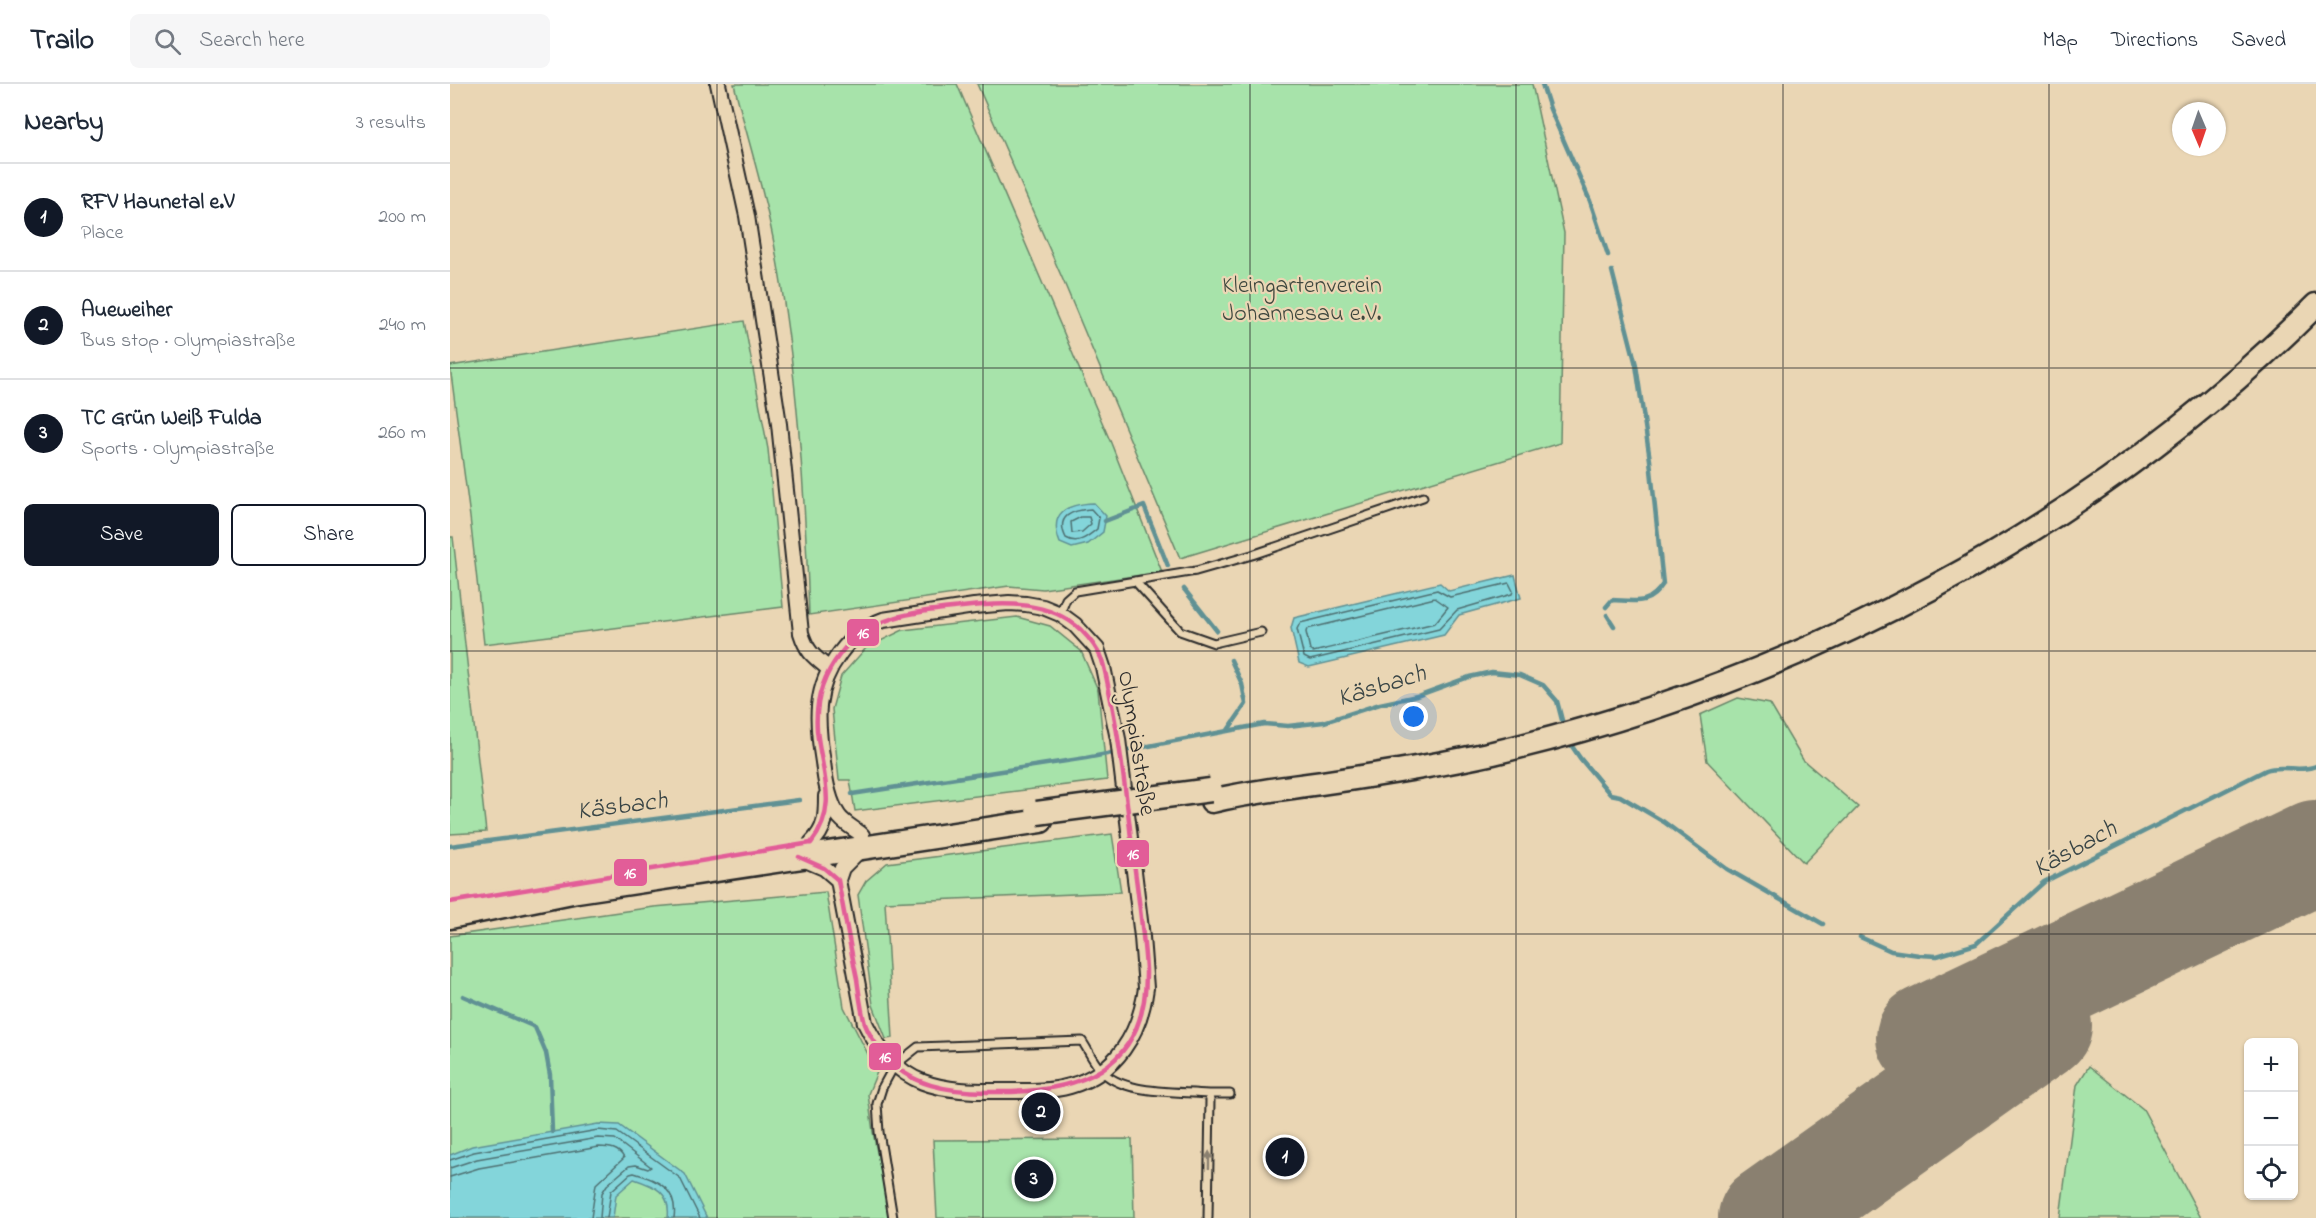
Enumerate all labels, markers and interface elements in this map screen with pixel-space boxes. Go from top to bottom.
search box [130,14,550,68]
text: Trailo [30,21,94,62]
icon: search [151,25,184,58]
text: Search here [199,25,305,57]
text: Map [2042,26,2078,56]
text: Directions [2111,26,2198,56]
text: Saved [2231,26,2286,56]
north arrow [2172,102,2226,156]
text: Nearby [24,104,103,142]
text: 3 results [356,109,426,138]
text: RFV Haunetal e.V [81,187,234,219]
text: 1 [40,203,47,232]
text: 200 m [378,203,426,232]
text: Place [81,219,123,248]
park label: Kleingartenverein Johannesau e.V. [1222,269,1382,332]
text: Aueweiher [81,295,172,327]
text: 2 [39,311,48,340]
text: 240 m [379,311,426,340]
text: Bus stop · Olympiastraße [81,327,295,356]
text: TC Grün Weiß Fulda [81,403,262,435]
text: 3 [39,419,48,448]
text: 260 m [378,419,426,448]
text: Sports · Olympiastraße [81,435,274,464]
button: Save [24,504,219,566]
button: Share [231,504,426,566]
line badge: 16 [846,618,880,647]
text: 16 [857,622,870,646]
water label: Käsbach [1333,655,1431,718]
street label: Olympiastraße [1106,669,1164,819]
your location [1399,702,1428,731]
water label: Käsbach [575,783,670,831]
water label: Käsbach [2027,811,2125,888]
line badge: 16 [1116,839,1150,868]
text: 16 [1127,843,1140,867]
line badge: 16 [613,858,648,887]
text: 16 [624,862,637,886]
map controls [2244,1038,2298,1200]
button: + [2244,1038,2298,1092]
line badge: 16 [868,1042,902,1071]
text: 16 [879,1046,892,1070]
pin: 2 [1022,1090,1060,1134]
button: − [2244,1092,2298,1146]
pin: 1 [1266,1134,1304,1180]
button: locate [2244,1146,2298,1200]
one-way arrow [1204,1150,1214,1169]
pin: 3 [1014,1156,1054,1202]

